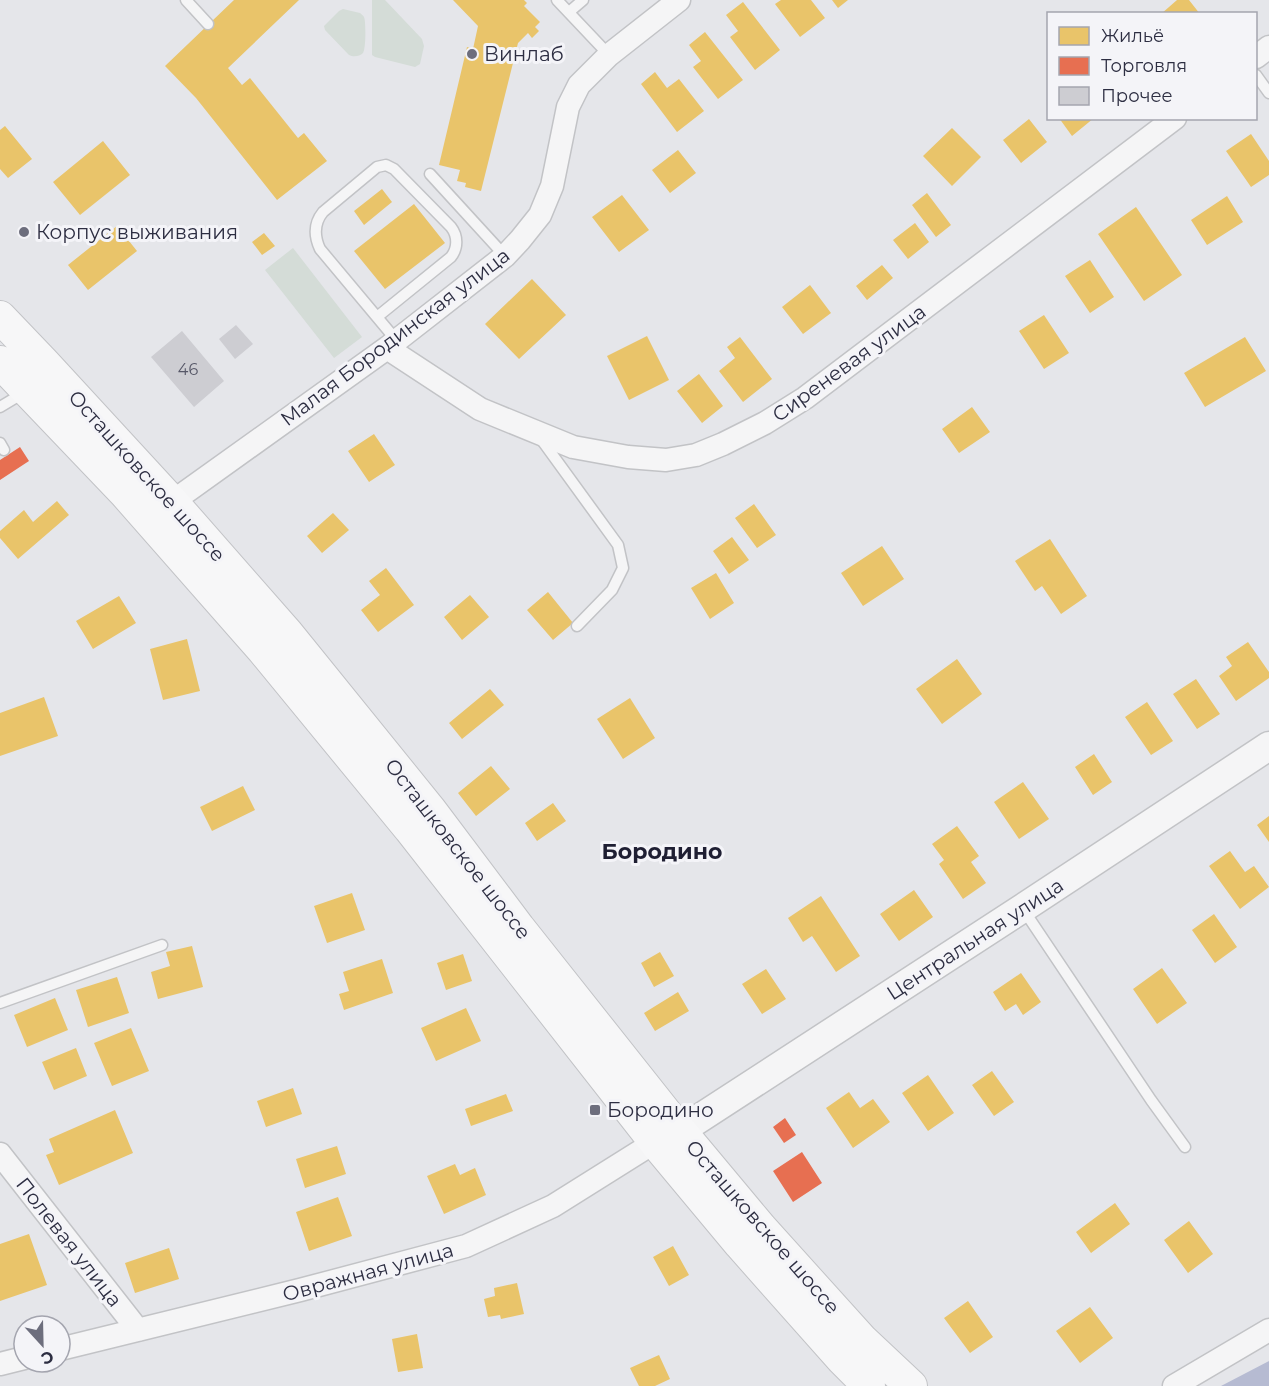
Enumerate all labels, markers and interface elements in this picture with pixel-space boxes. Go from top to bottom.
legend [1047,12,1257,120]
text: Жильё [1101,25,1164,47]
place label: Винлаб [484,42,564,66]
marker: Винлаб [465,47,479,61]
text: Торговля [1101,55,1187,77]
text: Прочее [1101,85,1173,107]
place label: Корпус выживания [36,220,238,244]
marker: Корпус выживания [17,225,31,239]
street label: Малая Бородинская улица [276,243,514,431]
street label: Сиреневая улица [768,299,930,427]
house number: 46 [178,360,198,379]
street label: Осташковское шоссе [64,385,230,567]
street label: Осташковское шоссе [380,754,536,944]
district label: Бородино [602,838,722,865]
street label: Центральная улица [882,873,1068,1005]
place label: Бородино [607,1098,714,1122]
marker: Бородино [588,1103,602,1117]
street label: Осташковское шоссе [681,1135,845,1319]
street label: Полевая улица [11,1172,127,1312]
street label: Овражная улица [280,1238,456,1306]
north arrow [12,1314,72,1374]
text: С [38,1346,56,1369]

